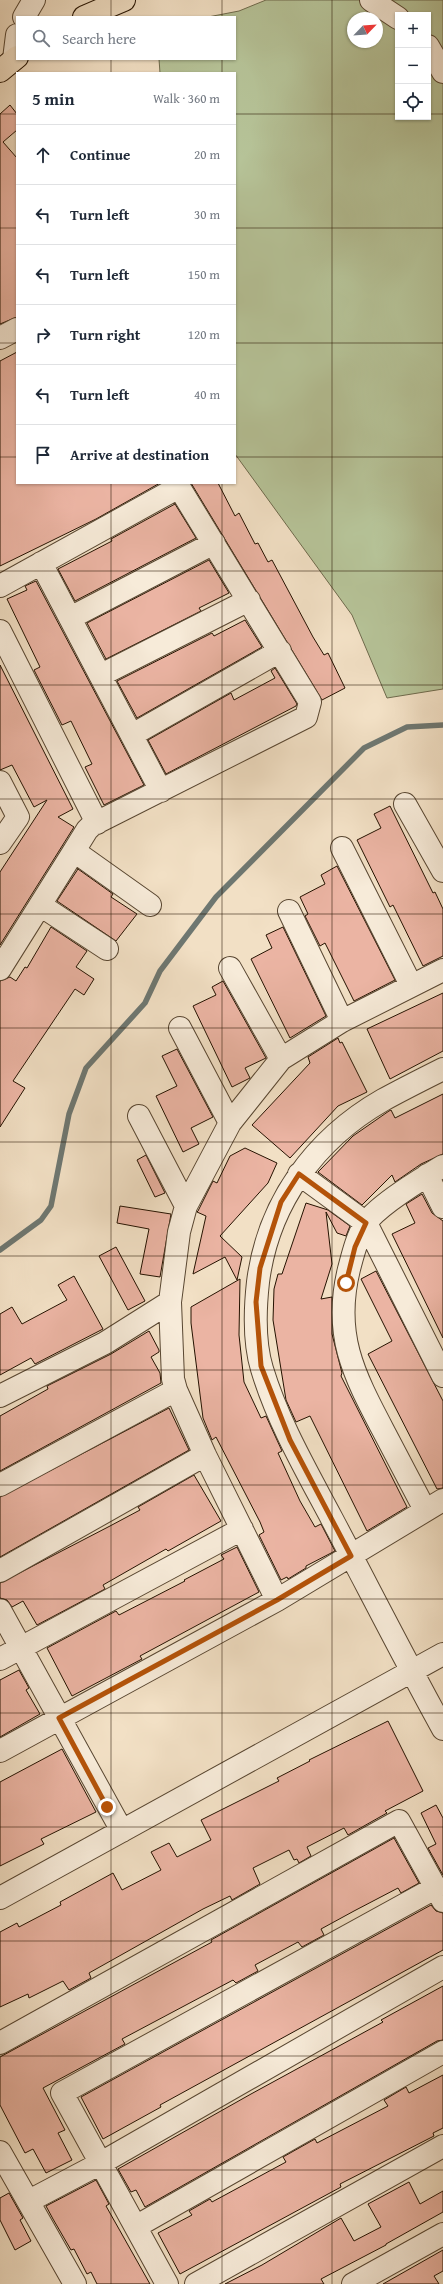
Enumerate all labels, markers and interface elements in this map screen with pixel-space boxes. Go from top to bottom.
north arrow [347,12,383,48]
map controls [395,12,431,120]
button: + [395,12,431,48]
search box [16,16,236,60]
icon: search [30,27,52,49]
text: Search here [62,28,136,49]
button: − [395,48,431,84]
button: locate [395,84,431,120]
text: 5 min [32,86,74,111]
text: Walk · 360 m [153,89,220,108]
icon: ahead [32,144,54,166]
text: Continue [70,144,131,165]
text: 20 m [194,145,220,164]
icon: left [32,204,54,226]
text: Turn left [70,204,129,225]
text: 30 m [194,205,220,224]
icon: left [32,264,54,286]
text: Turn left [70,264,129,285]
text: 150 m [188,265,220,284]
icon: right [32,324,54,346]
text: Turn right [70,324,141,345]
text: 120 m [188,325,220,344]
icon: left [32,384,54,406]
text: Turn left [70,384,129,405]
text: 40 m [194,385,220,404]
icon: arrive [32,444,54,466]
text: Arrive at destination [70,444,209,465]
route start [337,1274,355,1292]
route end [98,1798,116,1816]

